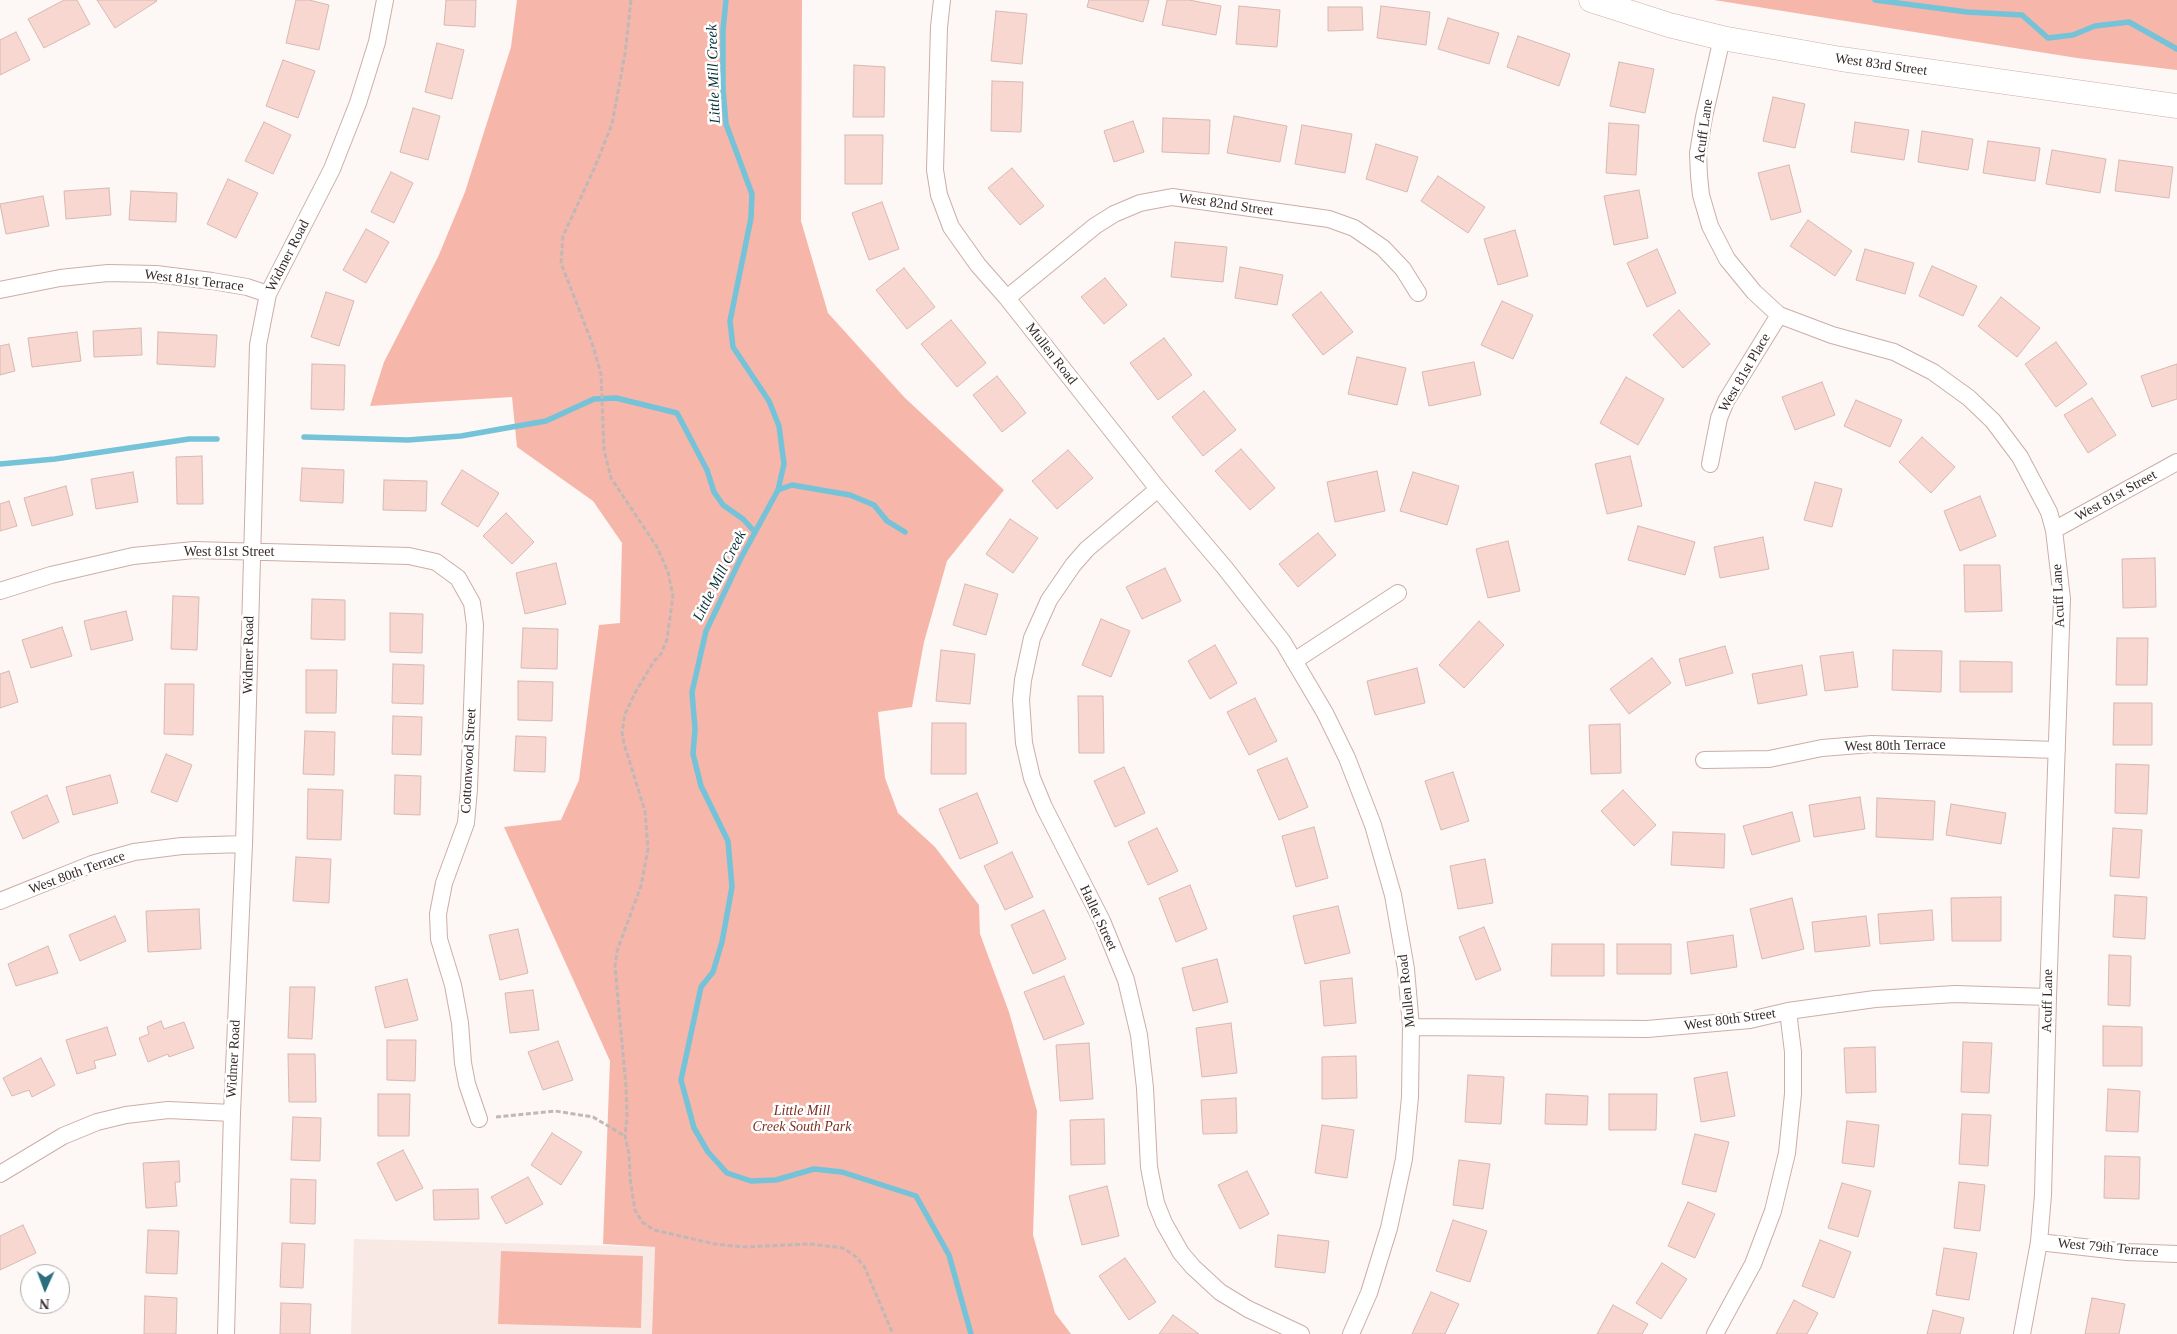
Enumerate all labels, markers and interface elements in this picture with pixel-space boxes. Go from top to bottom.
water label: Little Mill Creek [703,24,725,124]
street label: West 83rd Street [1834,50,1928,80]
street label: Acuff Lane [1691,98,1717,164]
street label: West 82nd Street [1178,190,1274,220]
street label: Widmer Road [263,217,313,295]
street label: West 81st Terrace [143,267,245,295]
street label: Mullen Road [1022,320,1080,388]
street label: West 81st Place [1716,331,1774,415]
street label: West 81st Street [2072,467,2160,525]
water label: Little Mill Creek [689,528,751,624]
street label: West 81st Street [184,544,274,560]
street label: Acuff Lane [2049,564,2069,628]
street label: Widmer Road [240,616,258,694]
street label: Cottonwood Street [458,708,480,814]
street label: West 80th Terrace [1844,737,1946,755]
street label: West 80th Terrace [27,848,127,898]
street label: Hallet Street [1076,883,1120,953]
street label: Mullen Road [1395,954,1419,1028]
street label: Acuff Lane [2039,969,2057,1033]
street label: West 80th Street [1683,1005,1777,1035]
street label: Widmer Road [224,1019,244,1099]
park label: Little Mill Creek South Park [752,1103,852,1136]
street label: West 79th Terrace [2057,1235,2159,1261]
north arrow [20,1264,70,1314]
text: N [39,1296,50,1311]

